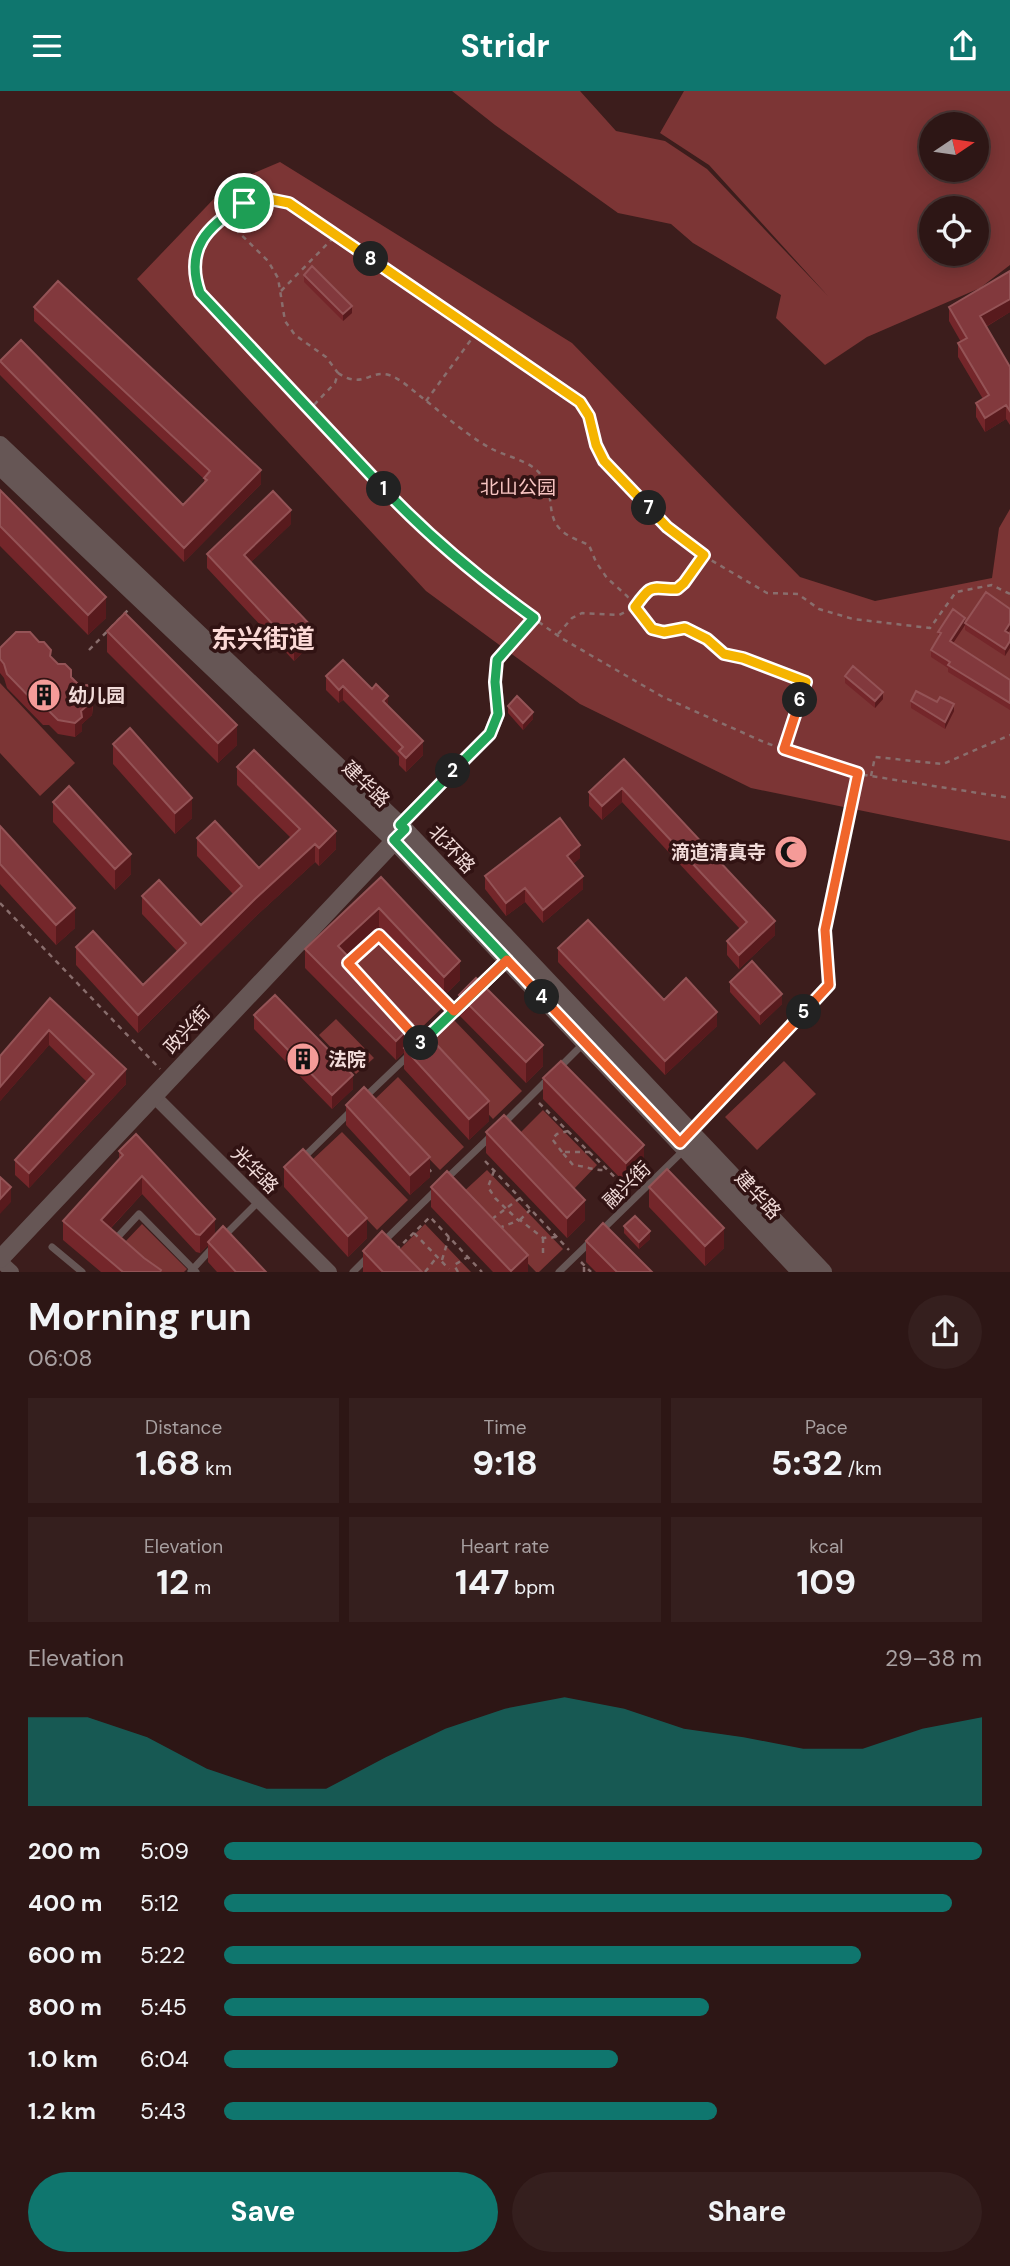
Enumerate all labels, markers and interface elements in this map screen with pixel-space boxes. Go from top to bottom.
text: Stridr [460,25,550,67]
icon: menu [28,27,66,65]
icon: share [944,27,982,65]
north arrow [919,112,989,182]
map controls [919,112,989,266]
pin [214,173,274,233]
icon: arrive [225,184,263,222]
button: locate [919,196,989,266]
pin: 8 [354,241,388,277]
text: 8 [364,246,377,271]
pin: 1 [366,471,402,507]
park label: 北山公园 [480,475,556,500]
text: 1 [380,476,387,501]
pin: 7 [632,491,666,525]
text: 7 [643,495,654,520]
district label: 东兴街道 [211,622,315,656]
building icon: 幼儿园 [25,676,63,714]
place label: 幼儿园 [68,683,125,708]
pin: 6 [782,683,818,717]
text: 6 [793,687,806,712]
pin: 2 [435,753,470,789]
street label: 建华路 [337,755,395,813]
text: 2 [447,758,458,783]
street label: 北环路 [423,820,481,878]
mosque icon: 滴道清真寺 [772,833,810,871]
place label: 滴道清真寺 [671,840,766,865]
pin: 4 [524,979,560,1014]
text: 4 [535,984,548,1009]
pin: 5 [786,995,822,1030]
text: 5 [798,999,809,1024]
street label: 政兴街 [158,1001,216,1059]
pin: 3 [404,1025,438,1061]
text: 3 [415,1030,426,1055]
building icon: 法院 [284,1040,322,1078]
place label: 法院 [328,1047,366,1072]
street label: 光华路 [226,1141,284,1199]
street label: 融兴街 [598,1156,656,1214]
street label: 建华路 [729,1166,787,1224]
text: Morning run [28,1292,252,1342]
button: share [908,1295,982,1369]
text: 06:08 [28,1343,93,1373]
text: Distance [145,1415,222,1440]
text: Time [484,1415,526,1440]
text: Pace [805,1415,848,1440]
text: 1.68 [135,1440,200,1486]
text: 9:18 [472,1440,538,1486]
text: 5:32 [771,1440,843,1486]
text: km [200,1456,232,1481]
text: /km [843,1456,882,1481]
text: Elevation [144,1534,223,1559]
text: Heart rate [461,1534,549,1559]
text: kcal [809,1534,844,1559]
text: 12 [156,1559,189,1605]
text: 147 [455,1559,509,1605]
text: 109 [797,1559,856,1605]
text: m [189,1575,211,1600]
text: bpm [509,1575,555,1600]
text: Elevation [28,1643,124,1673]
text: 29–38 m [885,1643,982,1673]
text: 200 m [28,1836,101,1866]
text: 5:09 [140,1836,189,1866]
text: 400 m [28,1888,102,1918]
text: 5:12 [140,1888,179,1918]
text: 600 m [28,1940,102,1970]
text: 5:22 [140,1940,185,1970]
text: 800 m [28,1992,102,2022]
text: 5:45 [140,1992,187,2022]
text: 1.0 km [28,2044,98,2074]
text: 6:04 [140,2044,189,2074]
text: 1.2 km [28,2096,96,2126]
text: 5:43 [140,2096,186,2126]
button: Save [28,2172,498,2252]
button: Share [512,2172,982,2252]

